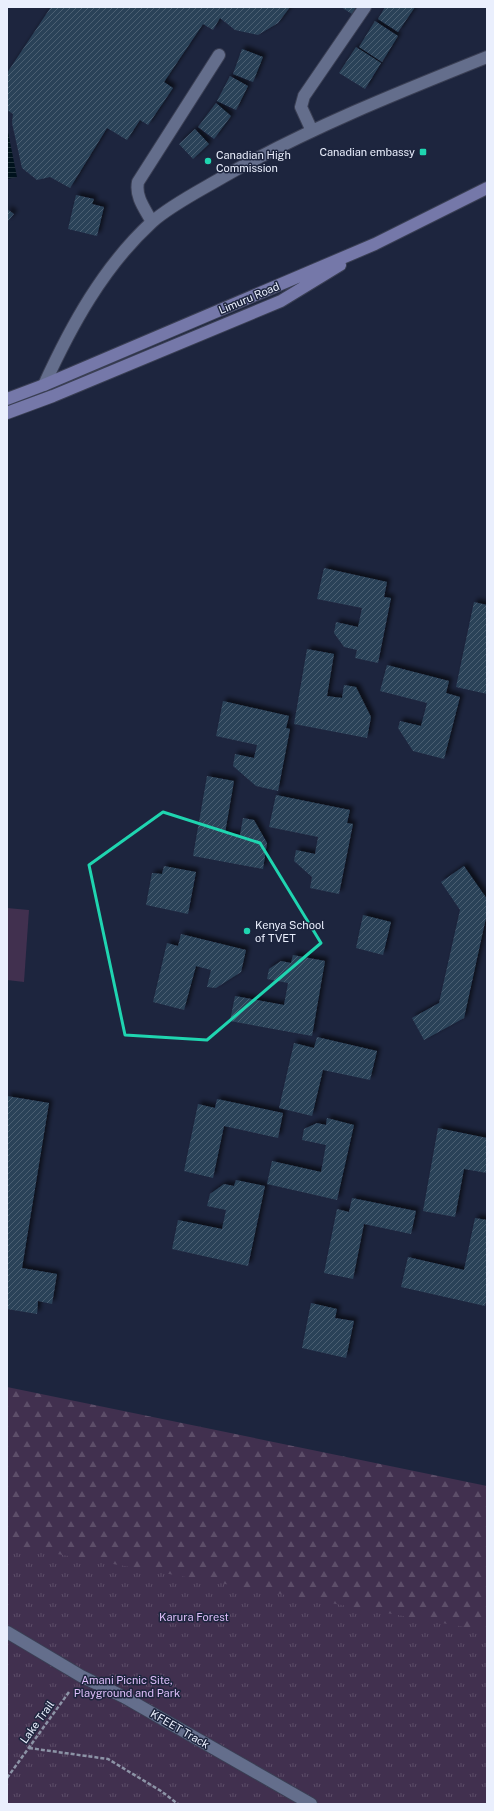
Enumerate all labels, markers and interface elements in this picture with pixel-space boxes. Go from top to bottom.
place label: Canadian embassy [319,146,415,158]
marker: Canadian embassy [418,147,428,157]
place label: Canadian High Commission [216,149,291,174]
marker: Canadian High Commission [203,156,213,166]
street label: Limuru Road [217,280,281,316]
place label: Kenya School of TVET [255,919,325,944]
marker: Kenya School of TVET [242,926,252,936]
park label: Karura Forest [159,1611,229,1623]
park label: Amani Picnic Site, Playground and Park [74,1674,180,1699]
street label: Lake Trail [18,1698,56,1746]
street label: KFEET Track [149,1707,211,1751]

